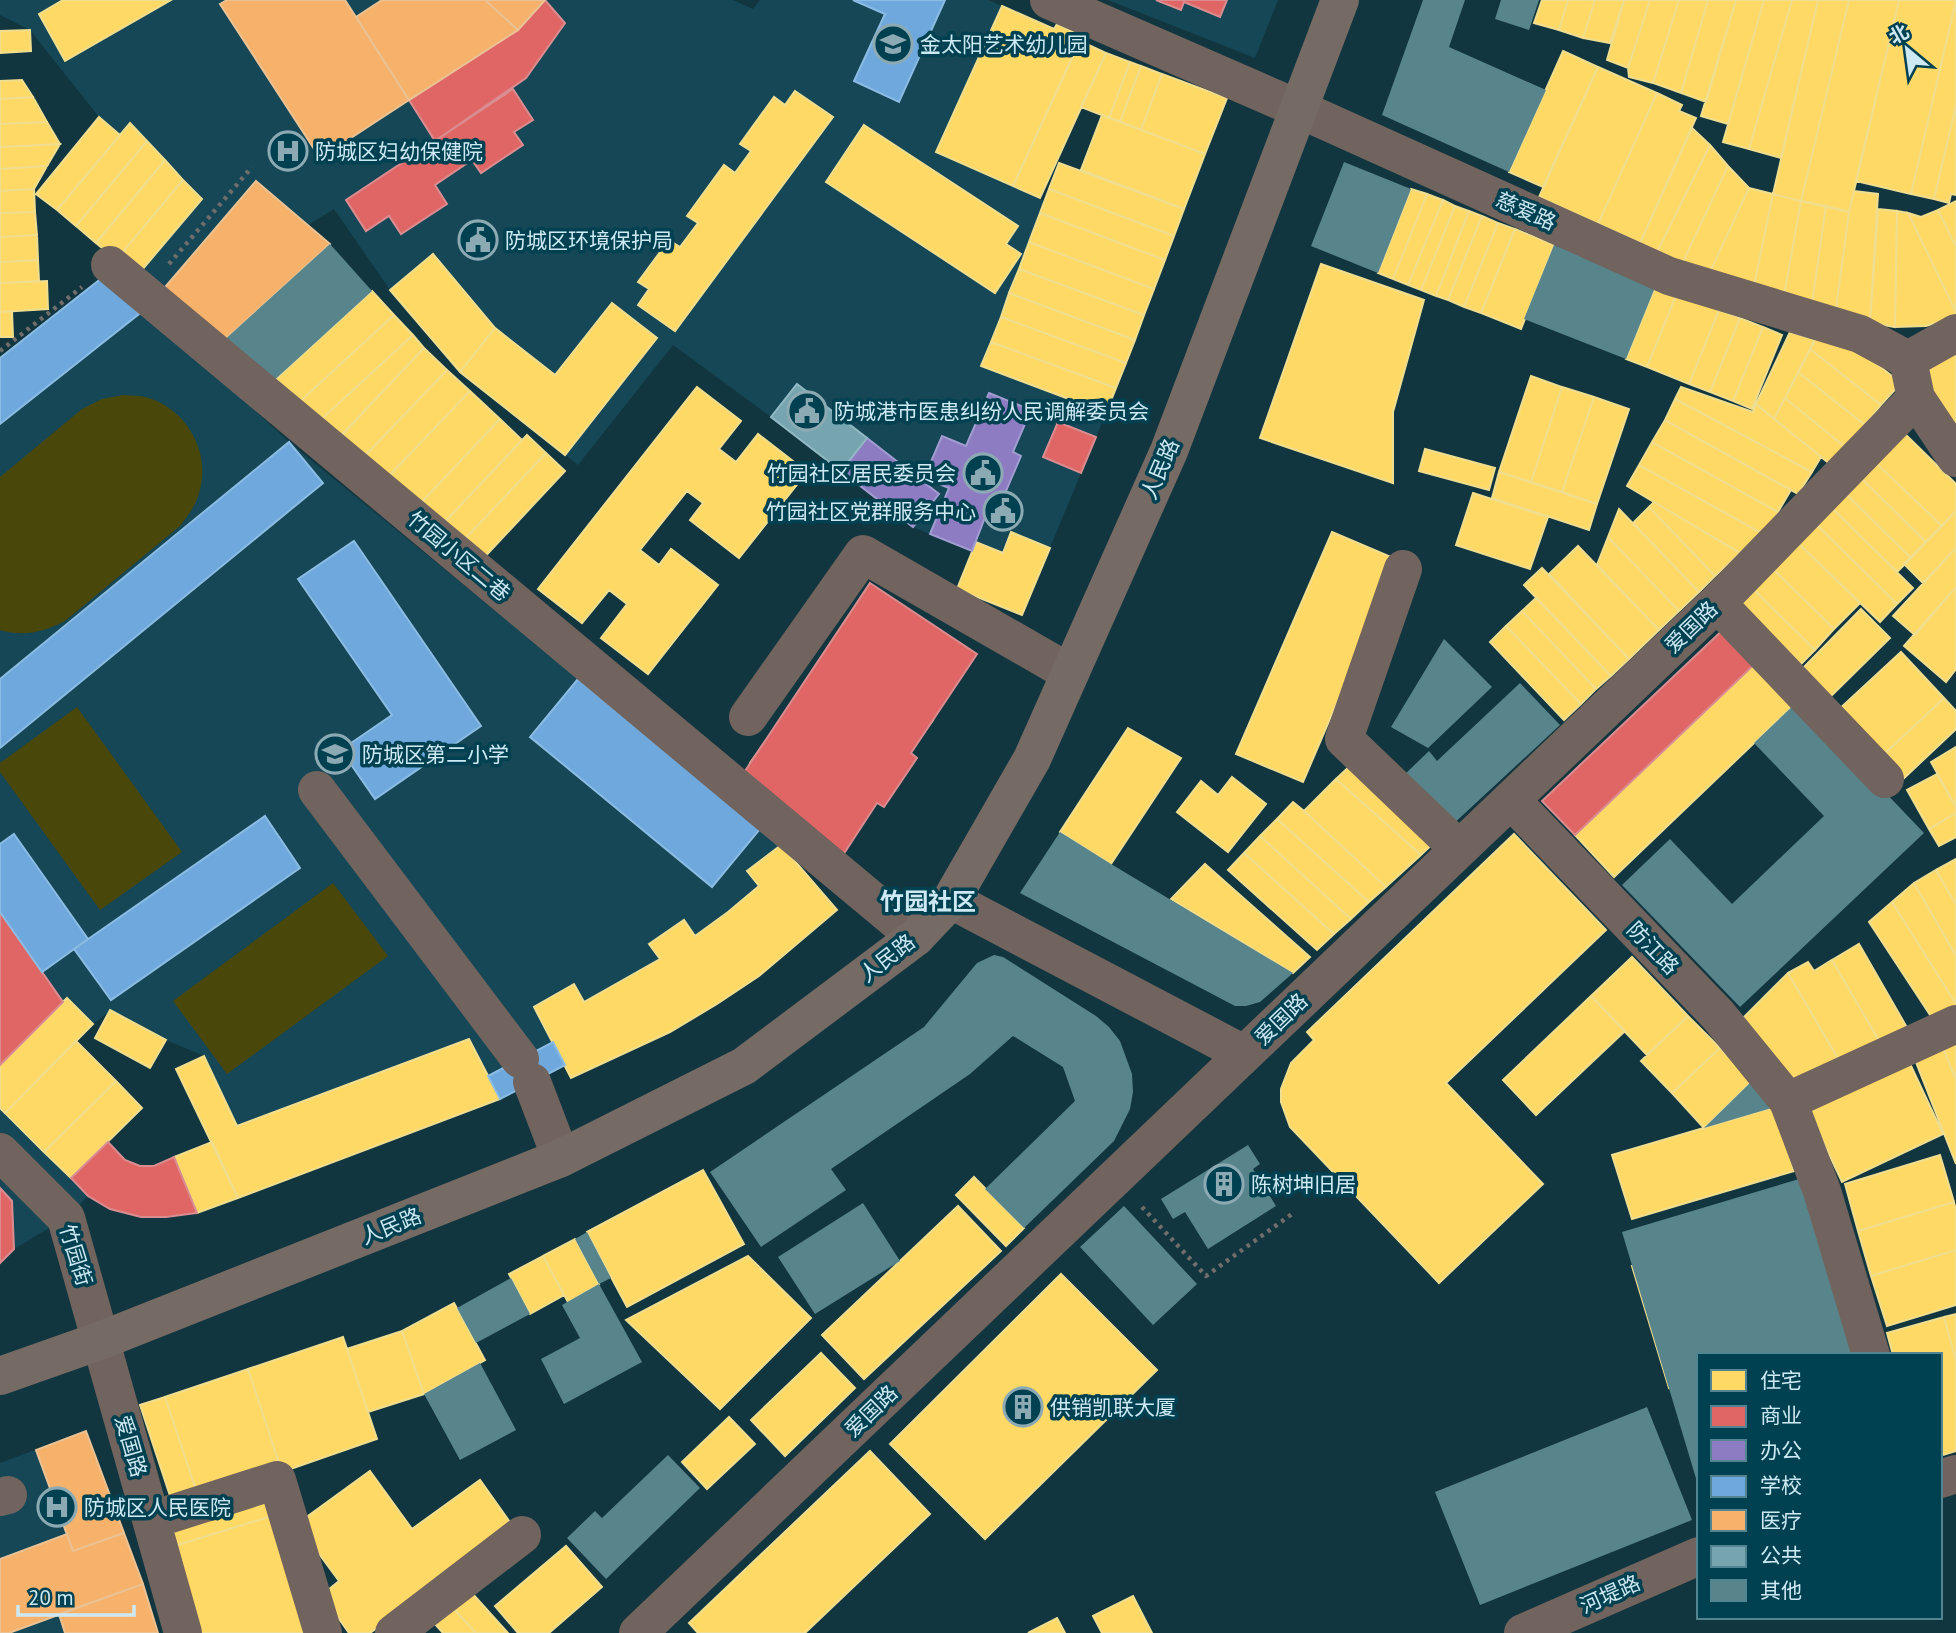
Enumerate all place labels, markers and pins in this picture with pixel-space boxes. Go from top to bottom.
school or university icon: 金太阳艺术幼儿园 [872,23,914,65]
place label: 金太阳艺术幼儿园 [920,31,1088,58]
hospital icon: 防城区妇幼保健院 [267,130,309,172]
place label: 防城区妇幼保健院 [315,138,483,165]
public building icon: 防城区环境保护局 [457,219,499,261]
place label: 防城区环境保护局 [505,227,673,254]
public building icon: 防城港市医患纠纷人民调解委员会 [786,390,828,432]
place label: 防城港市医患纠纷人民调解委员会 [834,398,1149,425]
public building icon: 竹园社区居民委员会 [962,452,1004,494]
place label: 竹园社区居民委员会 [767,460,956,487]
public building icon: 竹园社区党群服务中心 [982,490,1024,532]
place label: 竹园社区党群服务中心 [766,498,976,525]
school or university icon: 防城区第二小学 [314,733,356,775]
place label: 防城区第二小学 [362,741,509,768]
building icon: 陈树坤旧居 [1203,1163,1245,1205]
place label: 陈树坤旧居 [1251,1171,1356,1198]
building icon: 供销凯联大厦 [1002,1386,1044,1428]
place label: 供销凯联大厦 [1050,1394,1176,1421]
hospital icon: 防城区人民医院 [36,1486,78,1528]
place label: 防城区人民医院 [84,1494,231,1521]

